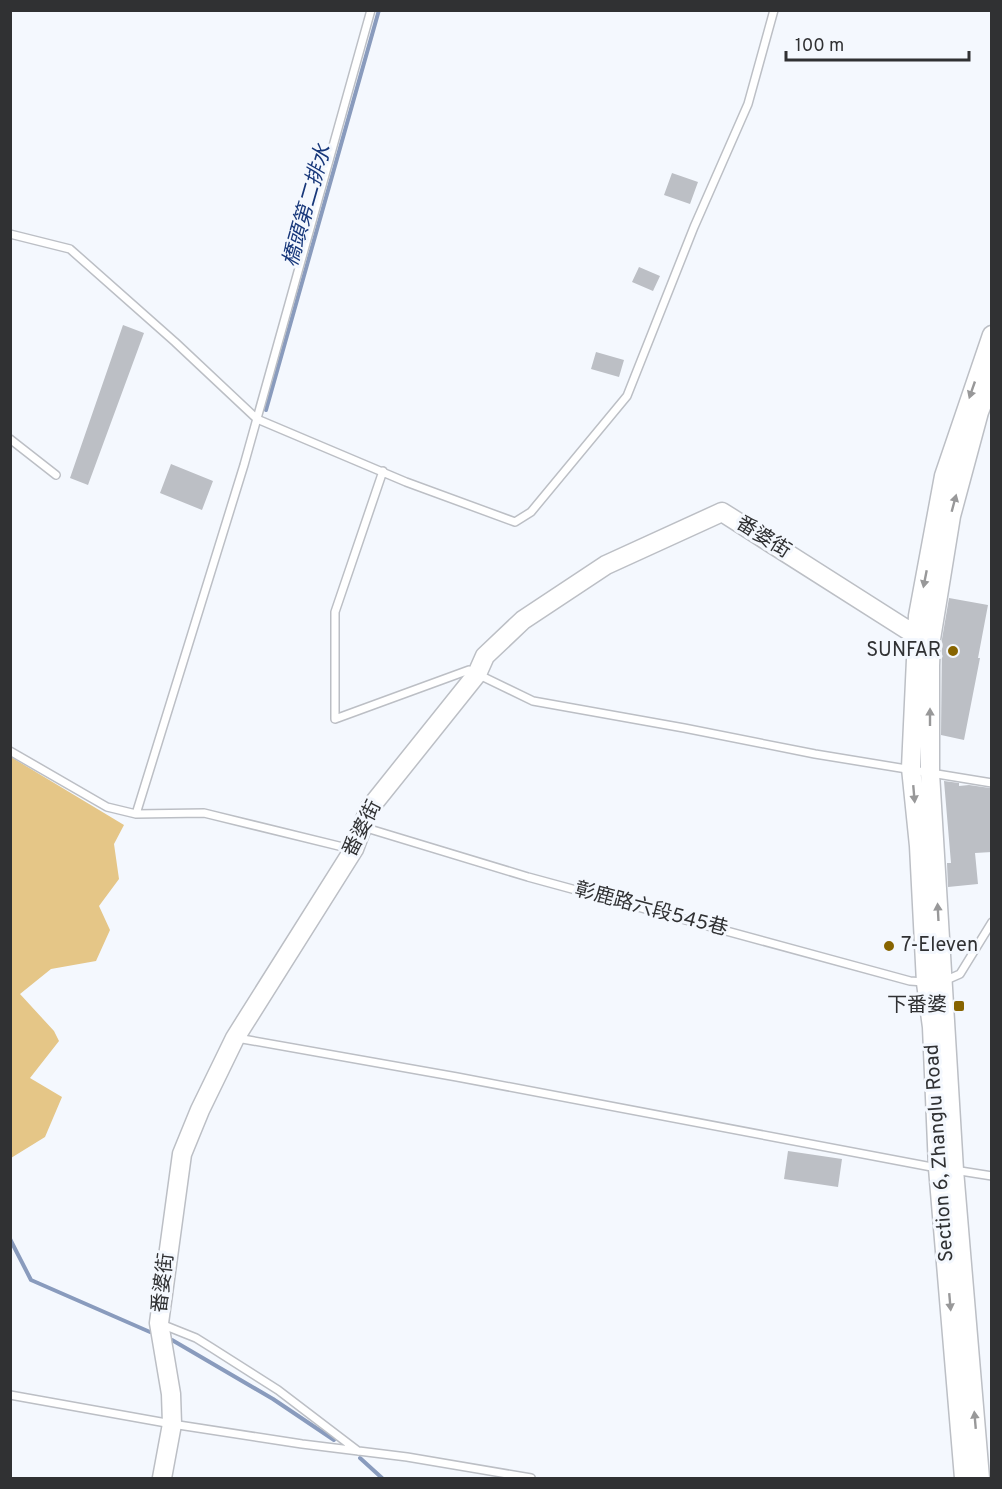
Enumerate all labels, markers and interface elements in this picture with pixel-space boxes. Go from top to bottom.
scale bar [786,24,969,62]
text: 100 m [795,35,844,58]
water label: 橋頭第二排水 [278,141,339,270]
one-way arrow [967,381,977,399]
one-way arrow [950,494,960,512]
street label: 番婆街 [731,511,795,565]
one-way arrow [920,569,929,588]
place label: SUNFAR [866,638,941,664]
marker: SUNFAR [946,644,960,658]
one-way arrow [925,707,935,726]
one-way arrow [909,784,919,803]
street label: 番婆街 [338,796,388,862]
street label: 彰鹿路六段545巷 [571,877,731,943]
one-way arrow [934,902,943,921]
place label: 7-Eleven [901,933,978,959]
marker: 7-Eleven [882,939,896,953]
place label: 下番婆 [887,993,947,1019]
marker: 下番婆 [952,999,966,1013]
street label: Section 6, Zhanglu Road [919,1043,961,1263]
street label: 番婆街 [147,1252,181,1314]
one-way arrow [945,1293,954,1312]
one-way arrow [971,1411,980,1430]

